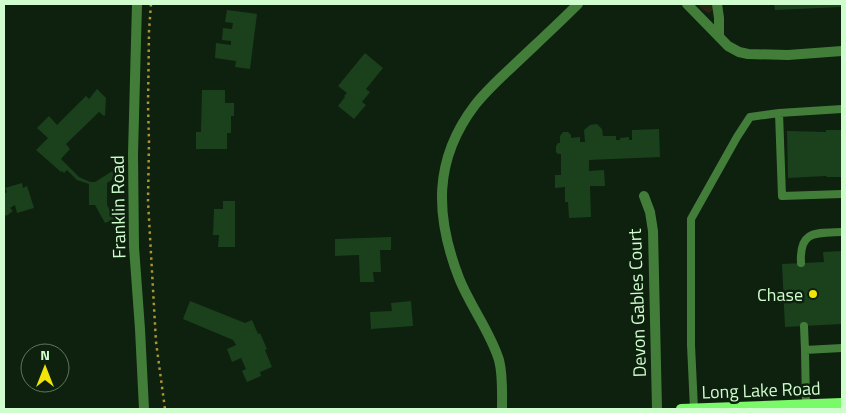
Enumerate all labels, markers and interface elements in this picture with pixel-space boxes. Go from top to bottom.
street label: Franklin Road [104,155,132,259]
street label: Devon Gables Court [621,228,653,378]
place label: Chase [757,281,803,308]
marker: Chase [807,288,819,300]
north arrow [20,343,70,393]
text: N [40,344,50,365]
street label: Long Lake Road [701,374,821,406]

